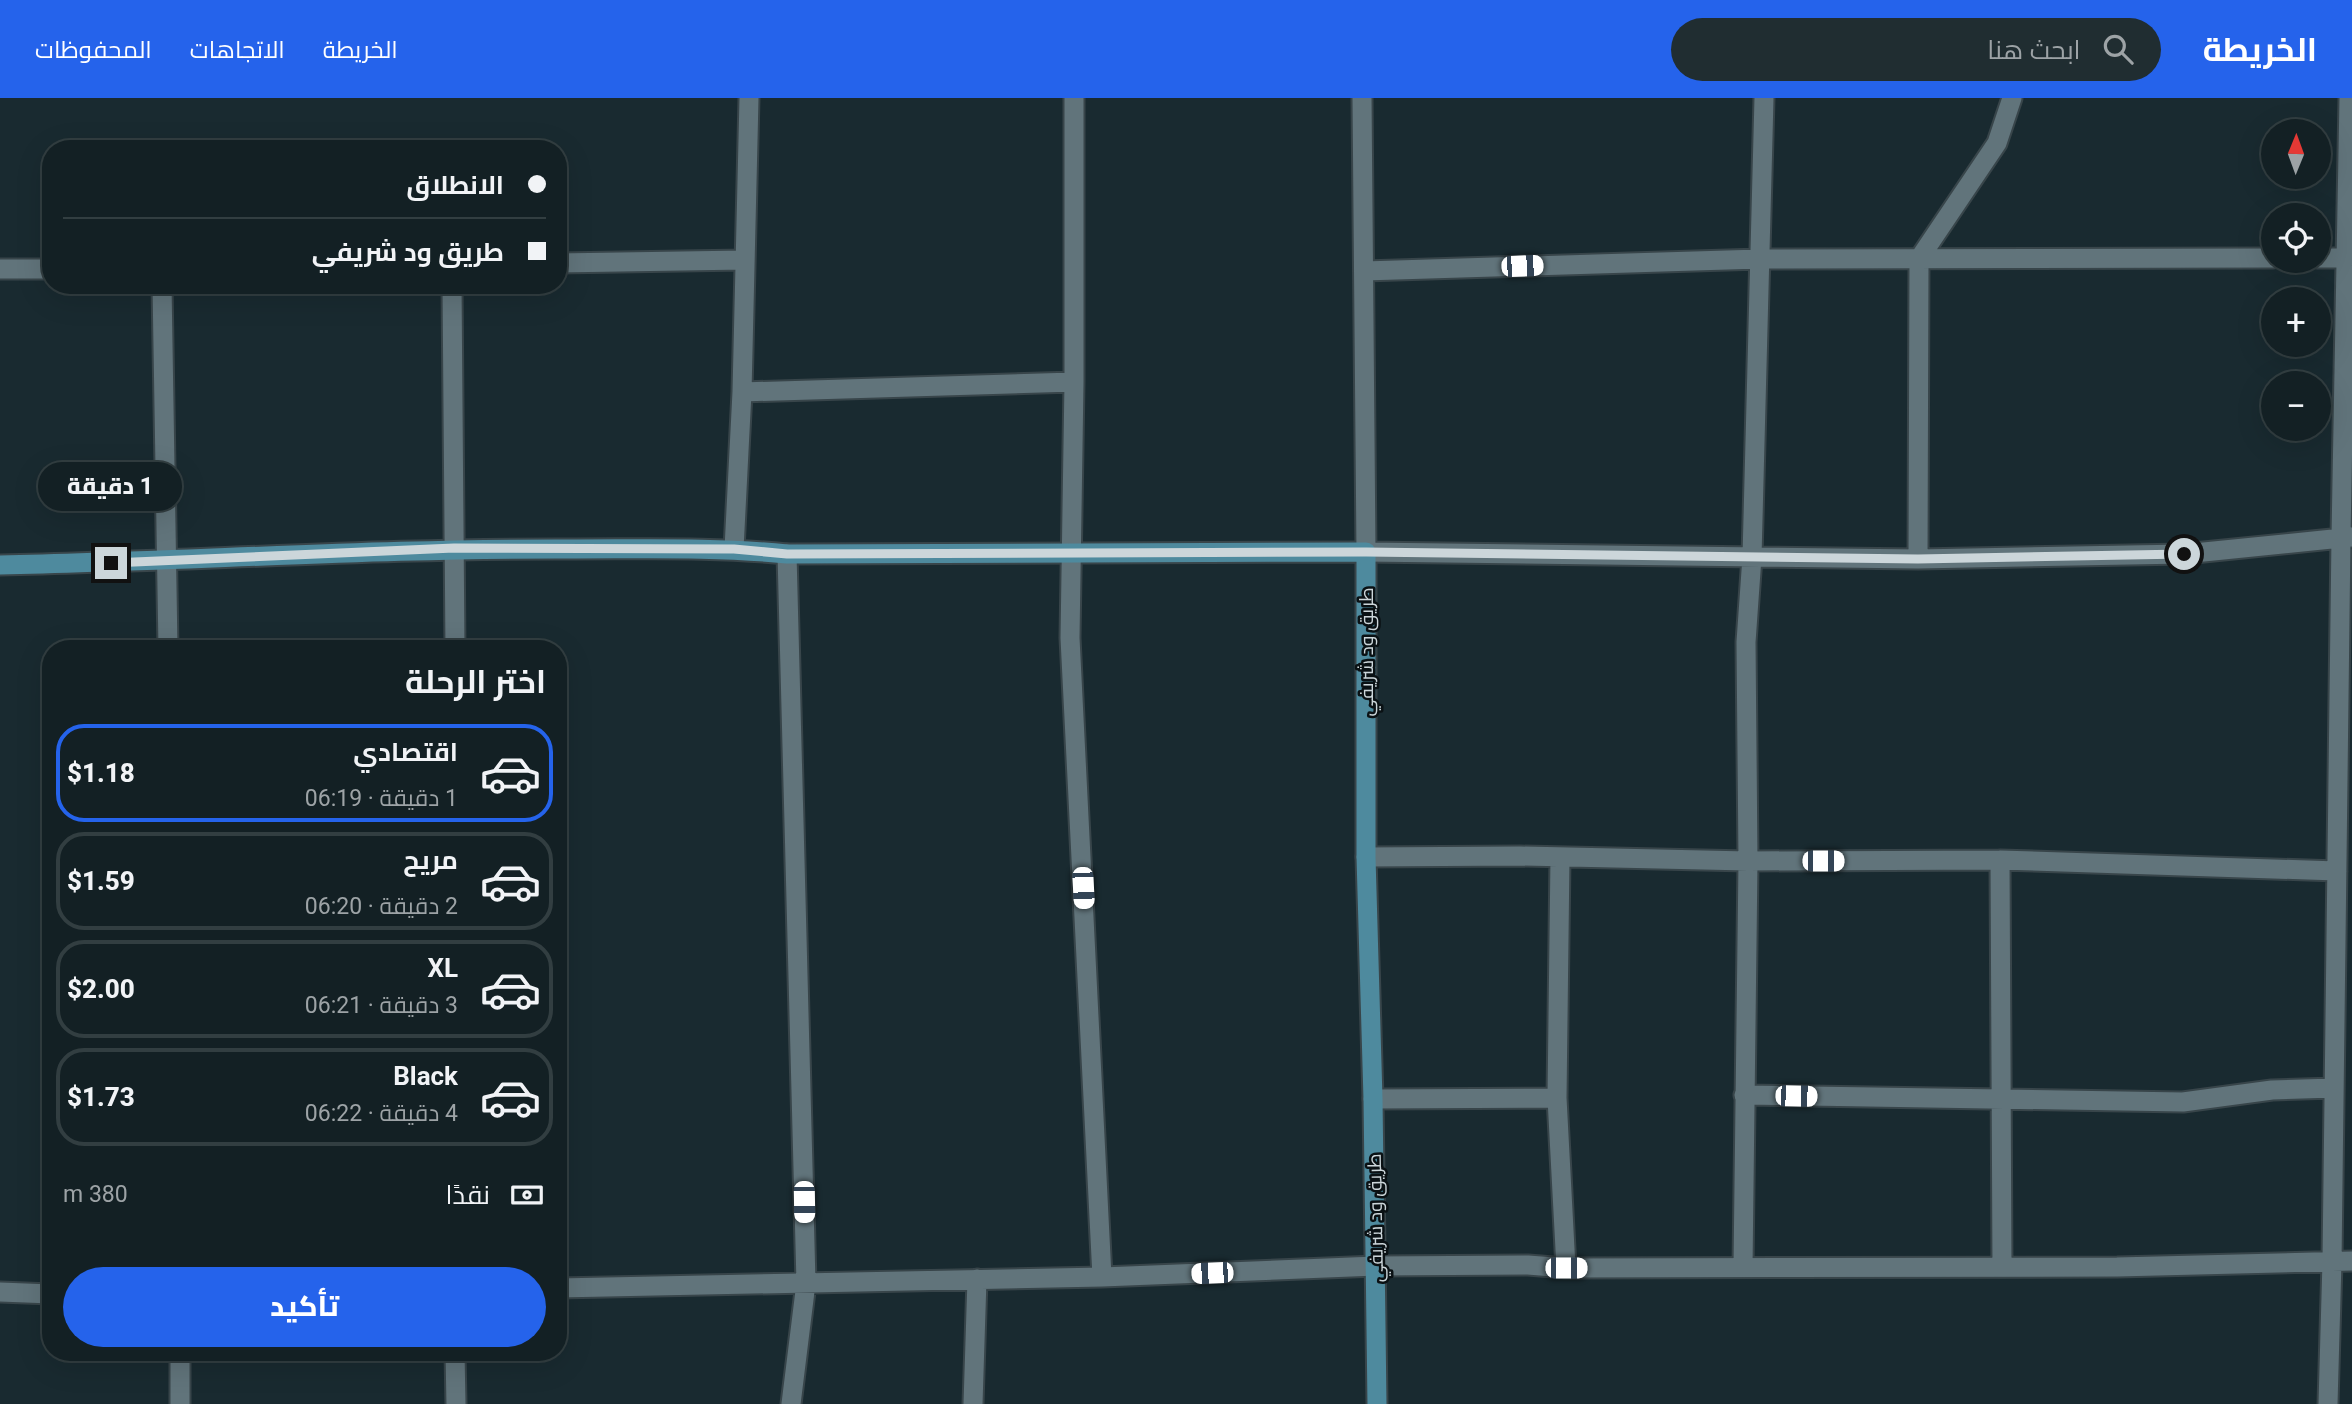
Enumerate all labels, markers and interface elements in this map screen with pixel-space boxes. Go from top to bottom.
search box [1671,18,2161,81]
icon: search [2099,30,2137,68]
text: الخريطة [2203,30,2317,69]
text: ابحث هنا [1987,35,2081,65]
text: المحفوظات [35,36,152,64]
text: الاتجاهات [190,36,285,64]
text: الخريطة [323,36,398,64]
north arrow [2261,119,2331,189]
map controls [2261,119,2331,441]
text: الانطلاق [406,170,504,200]
button: locate [2261,203,2331,273]
text: طريق ود شريفي [312,237,504,267]
car [1501,255,1544,277]
button: + [2261,287,2331,357]
button: − [2261,371,2331,441]
callout: 1 دقيقة [39,462,183,510]
text: 1 دقيقة [67,473,153,500]
route start [2168,538,2200,570]
route end [95,547,127,579]
street label: طريق ود شريفي [1355,588,1381,717]
text: اختر الرحلة [405,663,546,701]
text: اقتصادي [353,737,458,767]
icon: car [479,742,542,805]
text: $1.18 [67,758,135,788]
text: 1 دقيقة · 06:19 [305,785,458,812]
text: مريح [403,845,458,875]
icon: car [479,850,542,913]
car [1803,851,1845,872]
text: $1.59 [67,866,135,896]
car [1072,866,1095,910]
text: 2 دقيقة · 06:20 [305,893,458,920]
text: XL [427,953,458,983]
icon: car [479,958,542,1021]
text: $2.00 [67,974,135,1004]
text: 3 دقيقة · 06:21 [305,992,458,1019]
text: Black [393,1061,458,1091]
icon: car [479,1066,542,1129]
text: $1.73 [67,1082,135,1112]
car [1775,1085,1818,1107]
text: 4 دقيقة · 06:22 [305,1100,458,1127]
street label: طريق ود شريفي [1363,1153,1391,1283]
icon: cash [508,1176,546,1214]
text: نقدًا [446,1180,490,1210]
text: 380 m [63,1181,128,1208]
car [794,1181,815,1223]
car [1546,1258,1588,1279]
car [1191,1262,1234,1284]
button: تأكيد [63,1267,546,1347]

